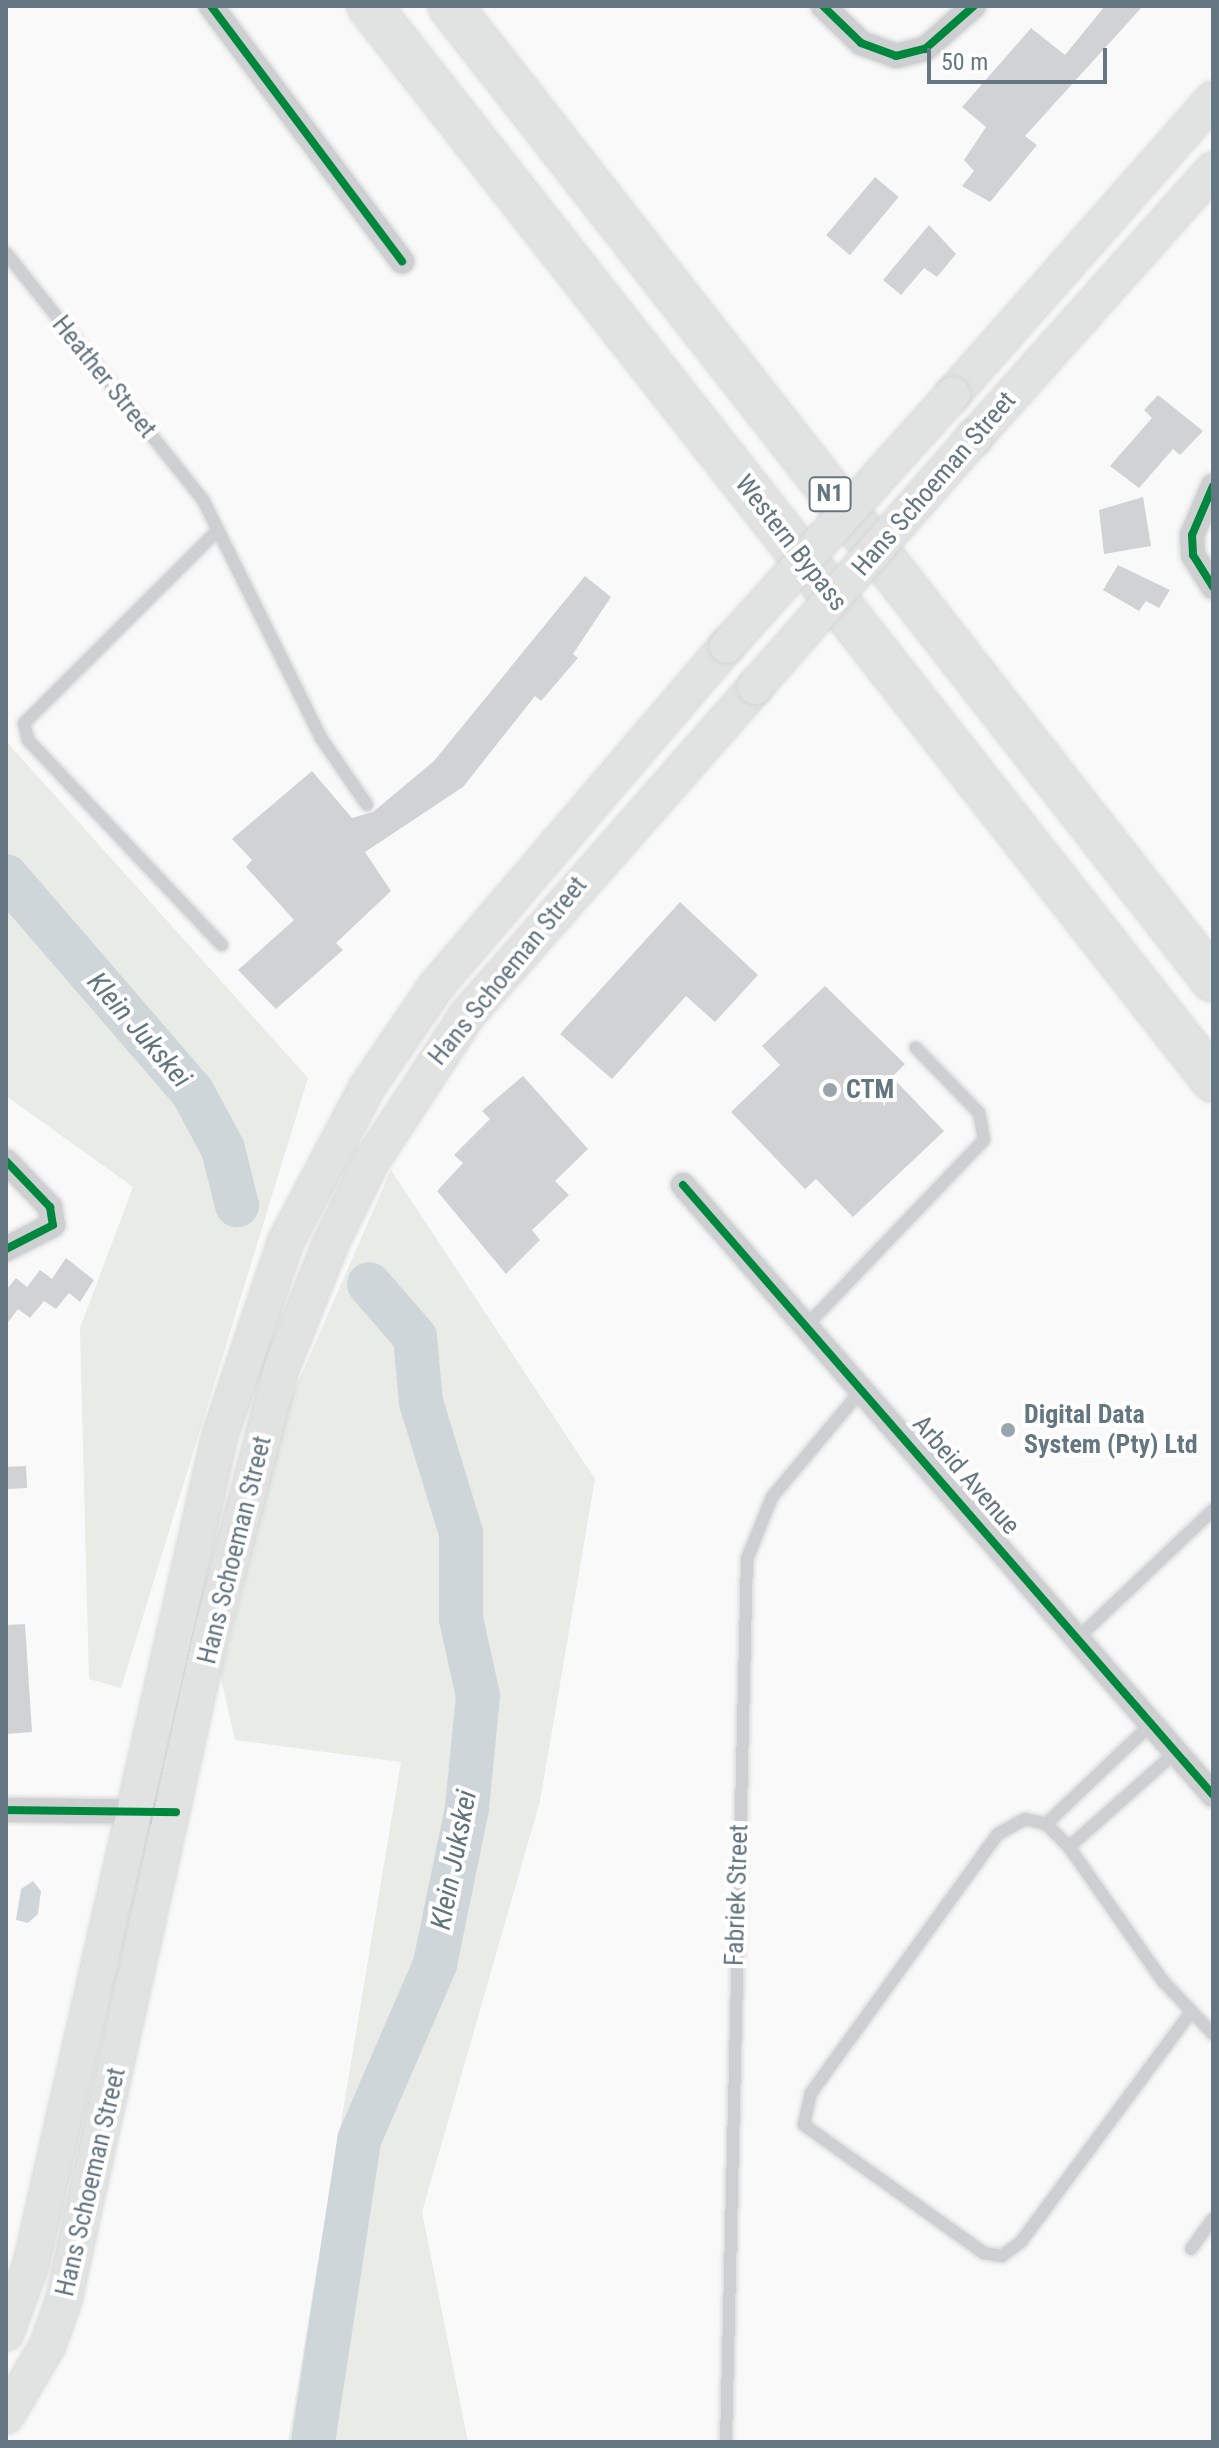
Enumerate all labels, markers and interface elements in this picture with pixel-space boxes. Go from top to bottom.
scale bar [931,32,1111,82]
text: 50 m [941,48,988,76]
street label: Heather Street [45,310,163,444]
street label: Hans Schoeman Street [846,386,1022,582]
street label: Western Bypass [728,469,854,617]
road number: N1 [808,474,852,514]
street label: Hans Schoeman Street [422,870,594,1072]
water label: Klein Jukskei [80,966,198,1094]
place label: CTM [846,1074,894,1106]
marker: CTM [821,1081,839,1099]
place label: Digital Data System (Pty) Ltd [1024,1399,1198,1460]
street label: Arbeid Avenue [906,1409,1026,1541]
marker: Digital Data System (Pty) Ltd [999,1421,1017,1439]
street label: Hans Schoeman Street [192,1433,278,1667]
water label: Klein Jukskei [424,1787,484,1933]
street label: Fabriek Street [719,1823,755,1967]
street label: Hans Schoeman Street [50,2065,132,2299]

